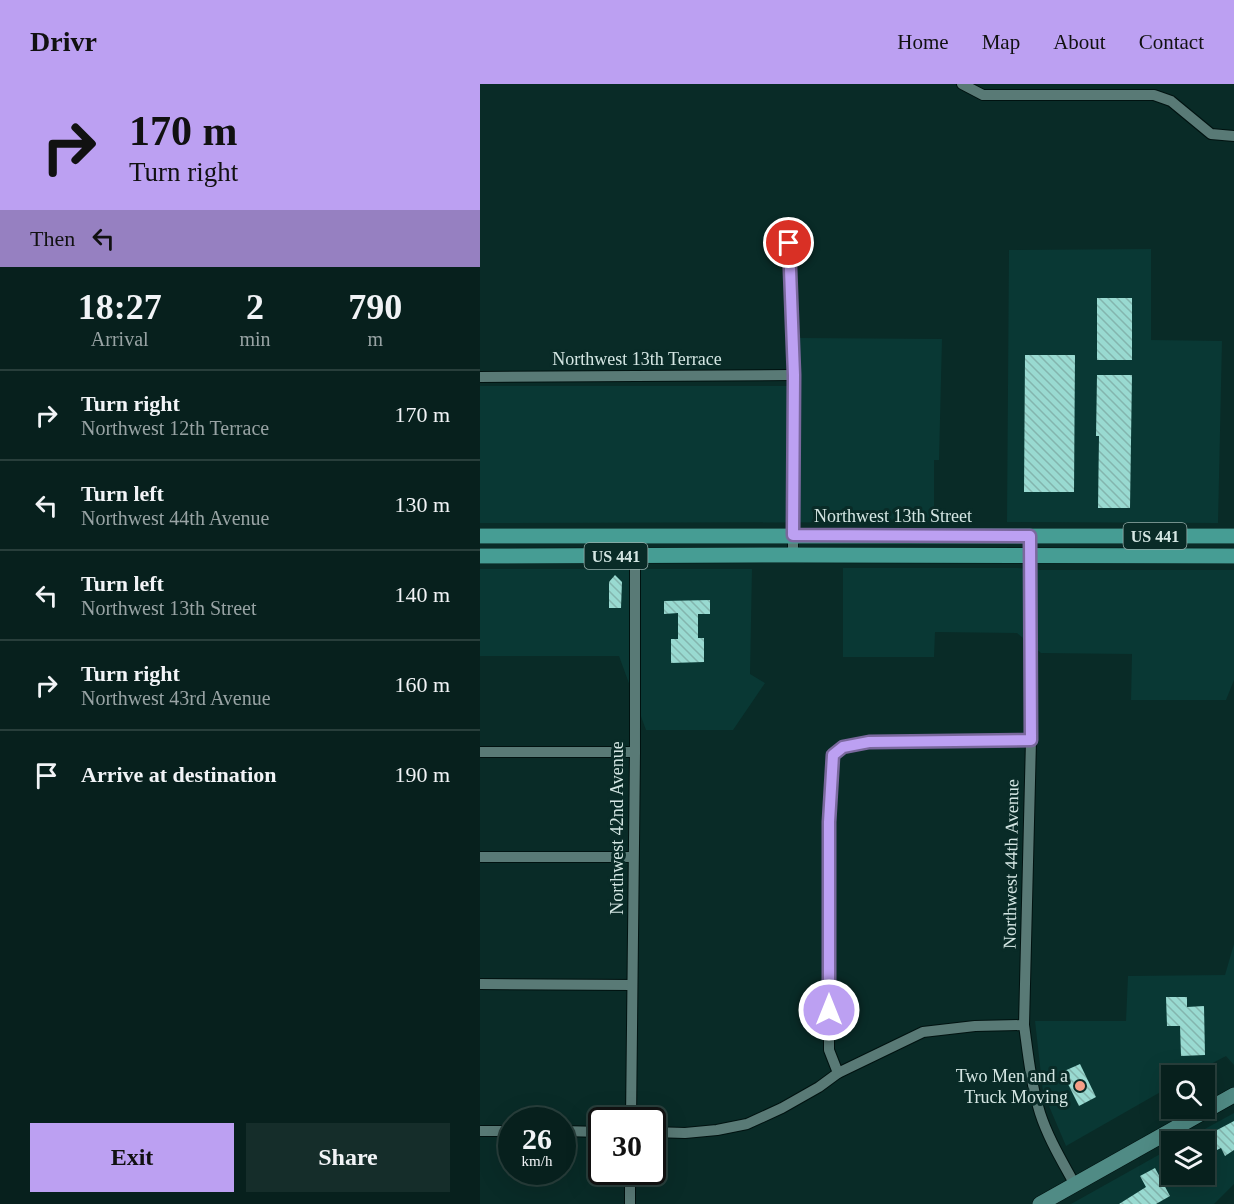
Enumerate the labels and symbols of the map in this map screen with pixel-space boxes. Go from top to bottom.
pin [763,217,814,268]
street label: Northwest 13th Terrace [552,349,722,369]
street label: Northwest 13th Street [814,506,972,526]
road number: US 441 [1124,523,1186,549]
road number: US 441 [584,543,648,569]
street label: Northwest 42nd Avenue [607,741,627,915]
street label: Northwest 44th Avenue [1000,779,1022,949]
position arrow [797,978,861,1042]
place label: Two Men and a Truck Moving [956,1066,1068,1107]
marker: Two Men and a Truck Moving [1073,1079,1087,1093]
speed limit sign: 30 [588,1107,666,1185]

